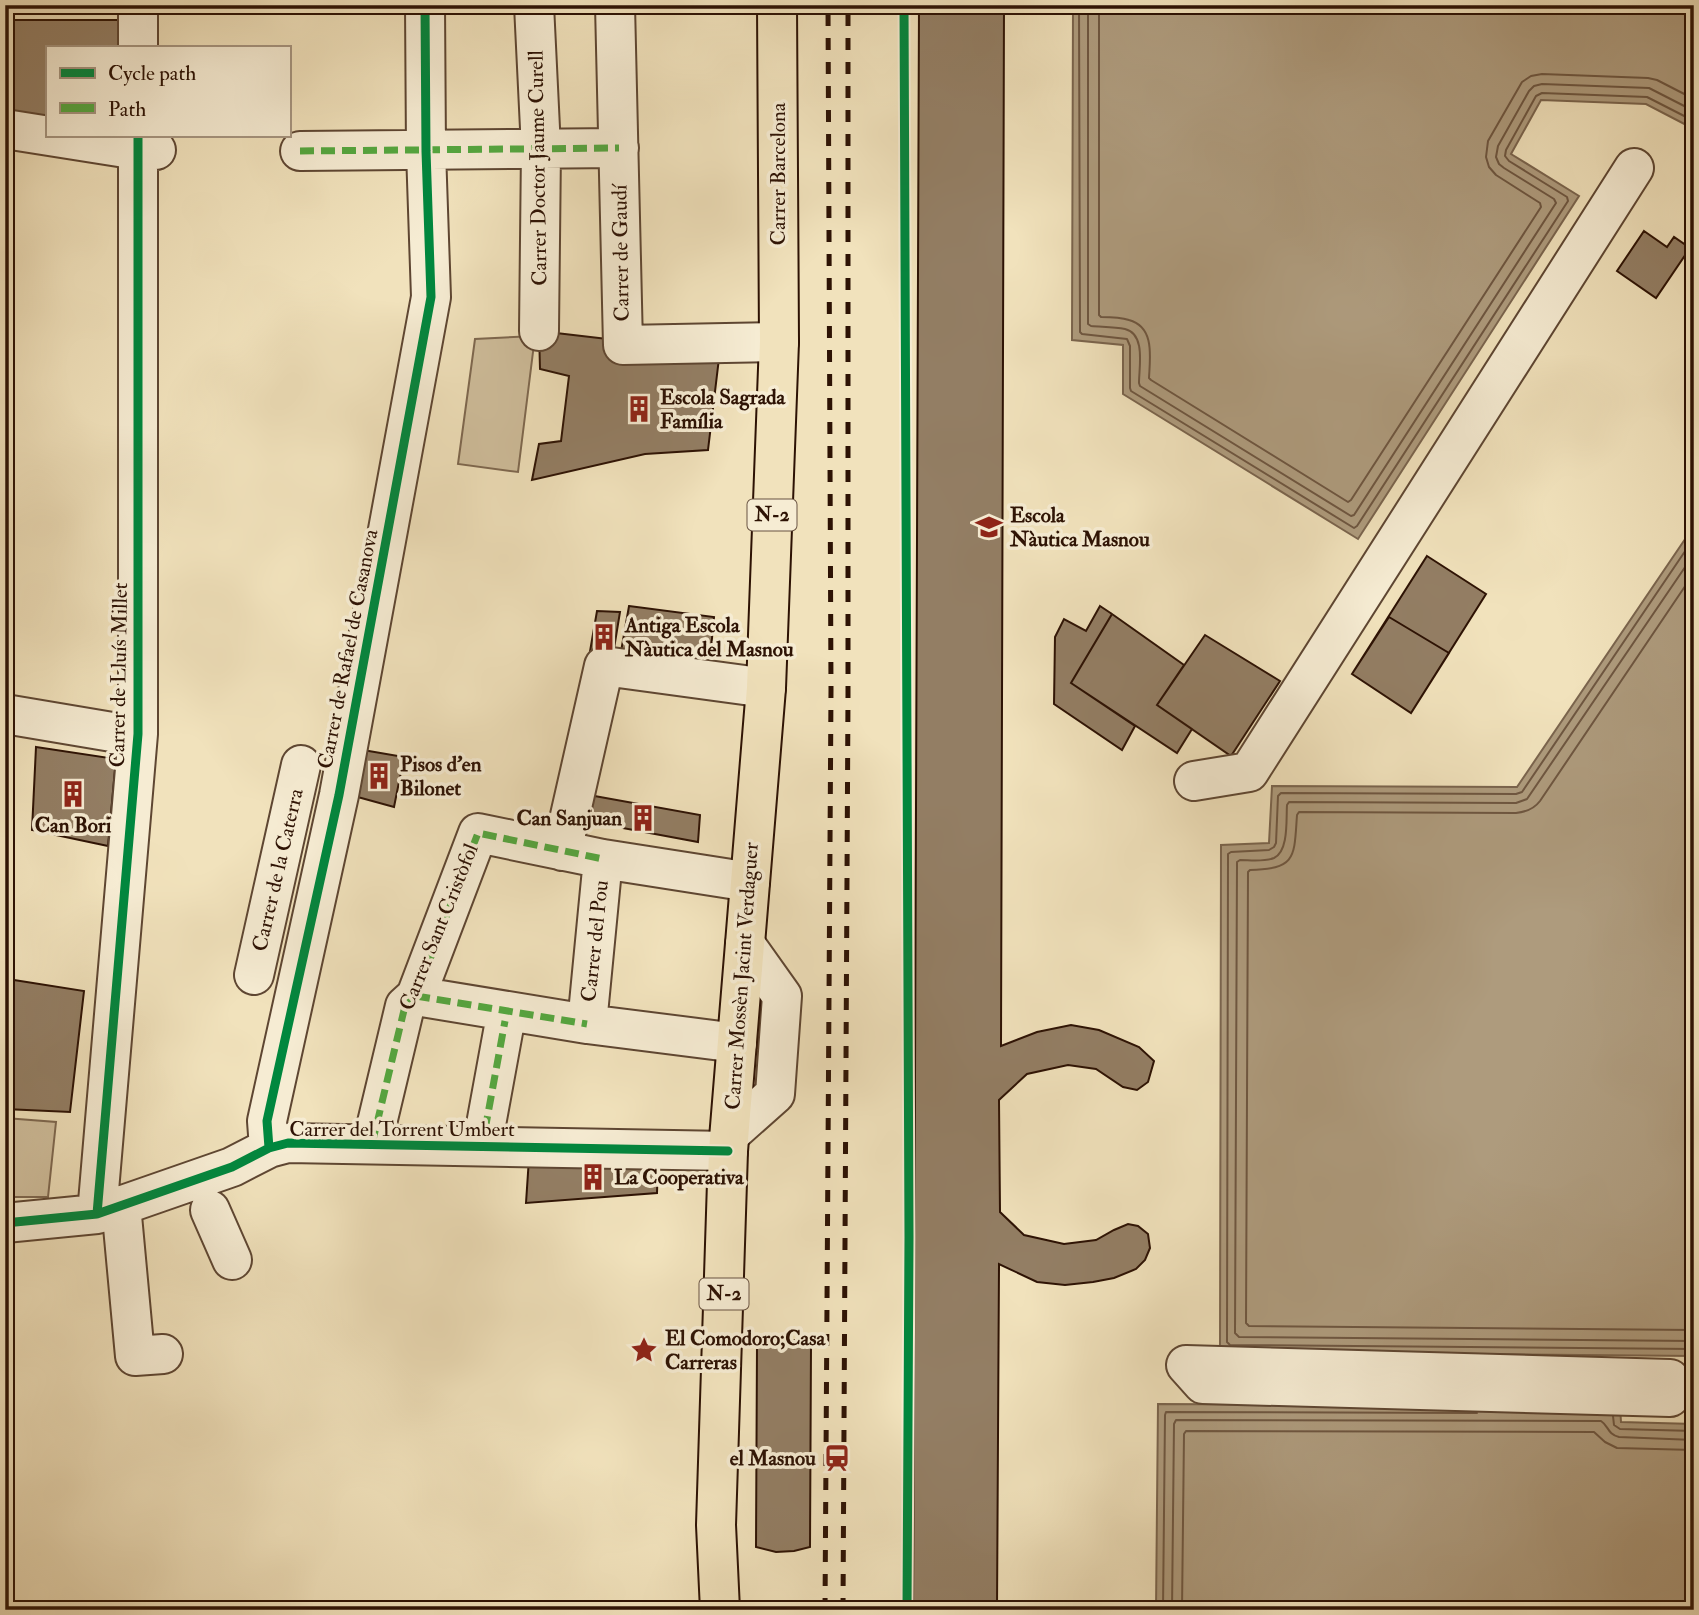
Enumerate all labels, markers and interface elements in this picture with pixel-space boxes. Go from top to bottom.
legend [46,46,290,136]
street label: Carrer Doctor Jaume Curell [522,49,554,286]
text: Cycle path [108,60,196,87]
text: Path [108,96,146,123]
street label: Carrer Barcelona [765,102,792,245]
street label: Carrer de Gaudí [606,183,636,322]
place label: Escola Sagrada Família [660,384,787,435]
building icon: Escola Sagrada Família [624,394,654,424]
road number: N-2 [748,500,796,530]
place label: Escola Nàutica Masnou [1009,502,1150,553]
school or university icon: Escola Nàutica Masnou [974,512,1004,542]
street label: Carrer de Rafael de Casanova [312,527,385,771]
street label: Carrer de Lluís Millet [104,582,134,768]
place label: Antiga Escola Nàutica del Masnou [624,612,794,663]
building icon: Antiga Escola Nàutica del Masnou [589,622,619,652]
place label: Pisos d'en Bilonet [400,751,482,802]
building icon: Pisos d'en Bilonet [364,761,394,791]
building icon: Can Bori [58,779,88,809]
street label: Carrer de la Caterra [246,786,310,954]
building icon: Can Sanjuan [628,803,658,833]
place label: Can Sanjuan [517,805,622,832]
place label: Can Bori [35,812,112,839]
street label: Carrer Sant Cristòfol [393,839,485,1014]
street label: Carrer Mossèn Jacint Verdaguer [719,841,765,1111]
street label: Carrer del Pou [575,879,615,1003]
street label: Carrer del Torrent Umbert [289,1116,515,1143]
building icon: La Cooperativa [578,1162,608,1192]
place label: La Cooperativa [614,1164,745,1191]
road number: N-2 [700,1278,748,1310]
place label: El Comodoro;Casa Carreras [665,1325,826,1376]
place icon: El Comodoro;Casa Carreras [629,1335,659,1365]
station icon: el Masnou [822,1443,852,1473]
place label: el Masnou [730,1445,816,1472]

